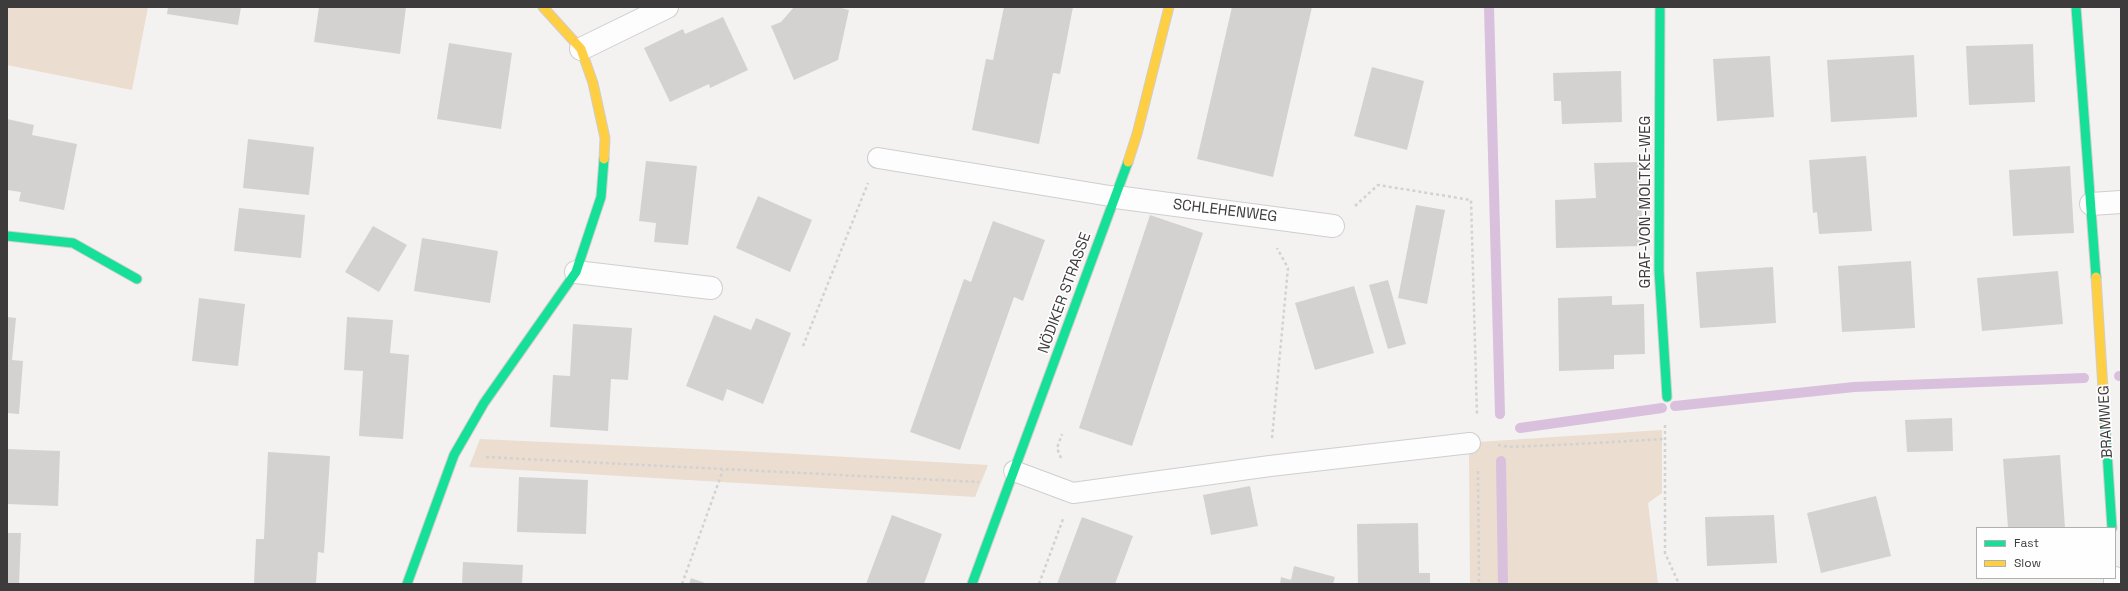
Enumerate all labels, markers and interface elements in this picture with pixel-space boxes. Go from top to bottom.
street label: GRAF-VON-MOLTKE-WEG [1637,116,1655,288]
street label: SCHLEHENWEG [1172,196,1278,226]
street label: NÖDIKER STRASSE [1035,230,1095,356]
street label: BRAMWEG [2095,385,2117,459]
legend [1976,527,2116,579]
text: Fast [2014,535,2039,551]
text: Slow [2014,555,2041,571]

